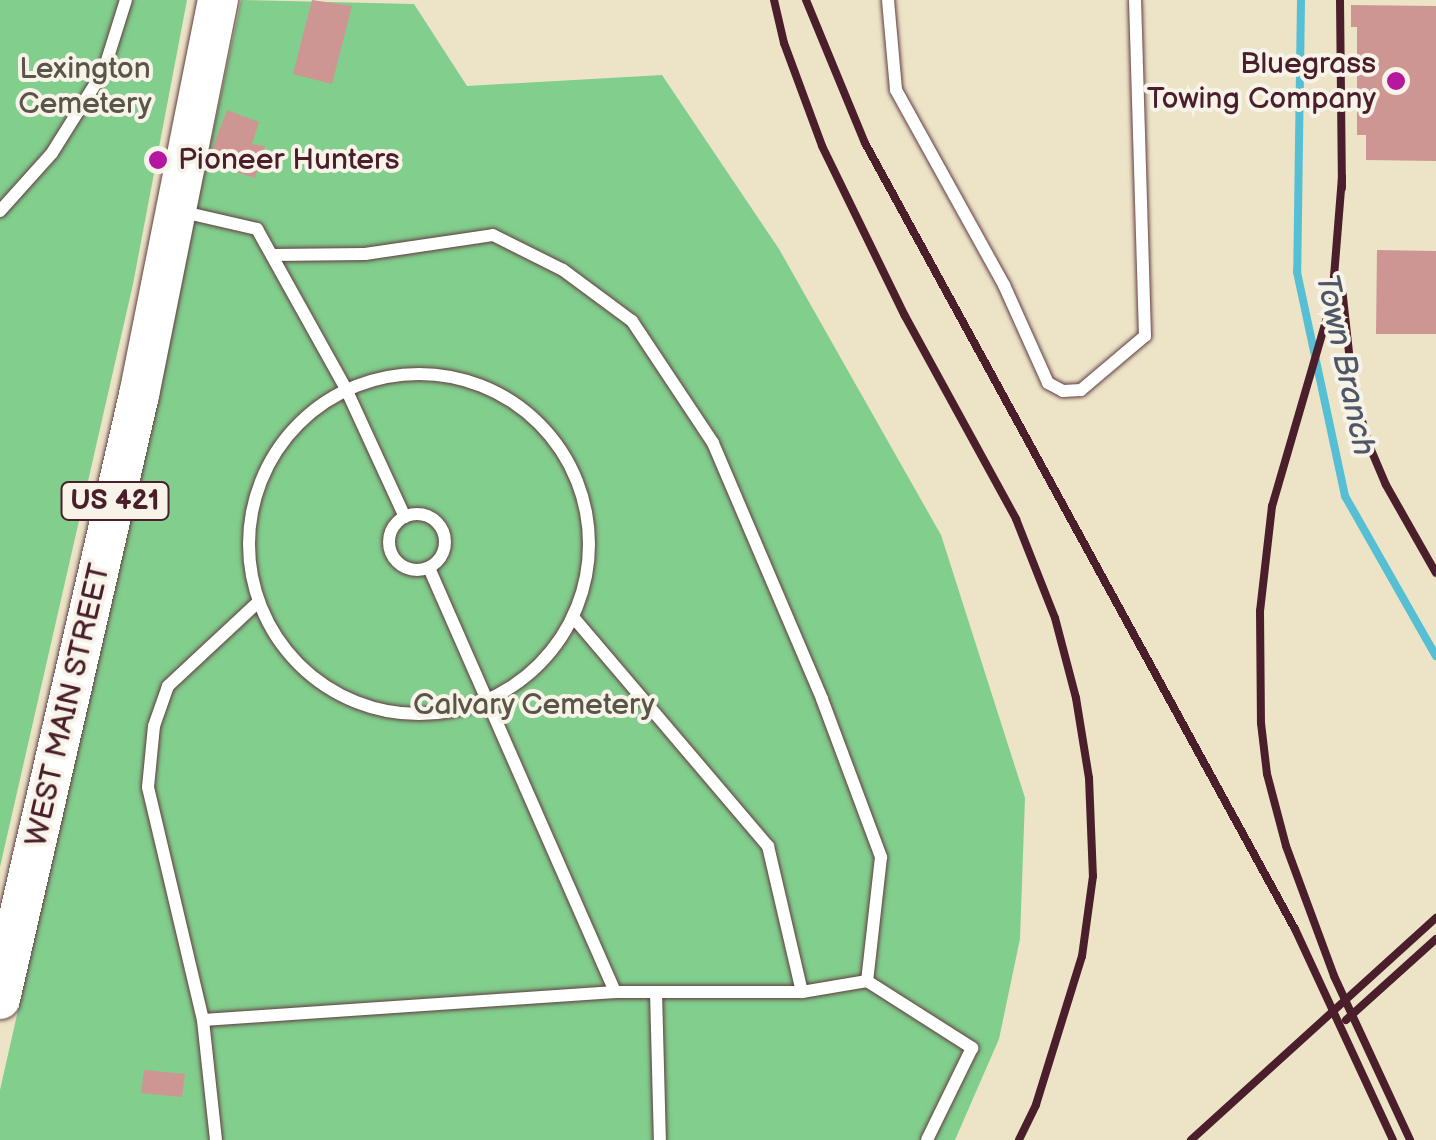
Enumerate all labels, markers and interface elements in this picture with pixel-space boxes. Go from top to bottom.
place label: Bluegrass Towing Company [1147,46,1376,116]
park label: Lexington Cemetery [18,51,152,122]
marker: Bluegrass Towing Company [1385,70,1407,92]
place label: Pioneer Hunters [178,142,400,178]
marker: Pioneer Hunters [147,149,169,171]
water label: Town Branch [1306,271,1382,459]
road number: US 421 [60,478,170,524]
street label: WEST MAIN STREET [18,560,118,850]
park label: Calvary Cemetery [412,687,656,723]

